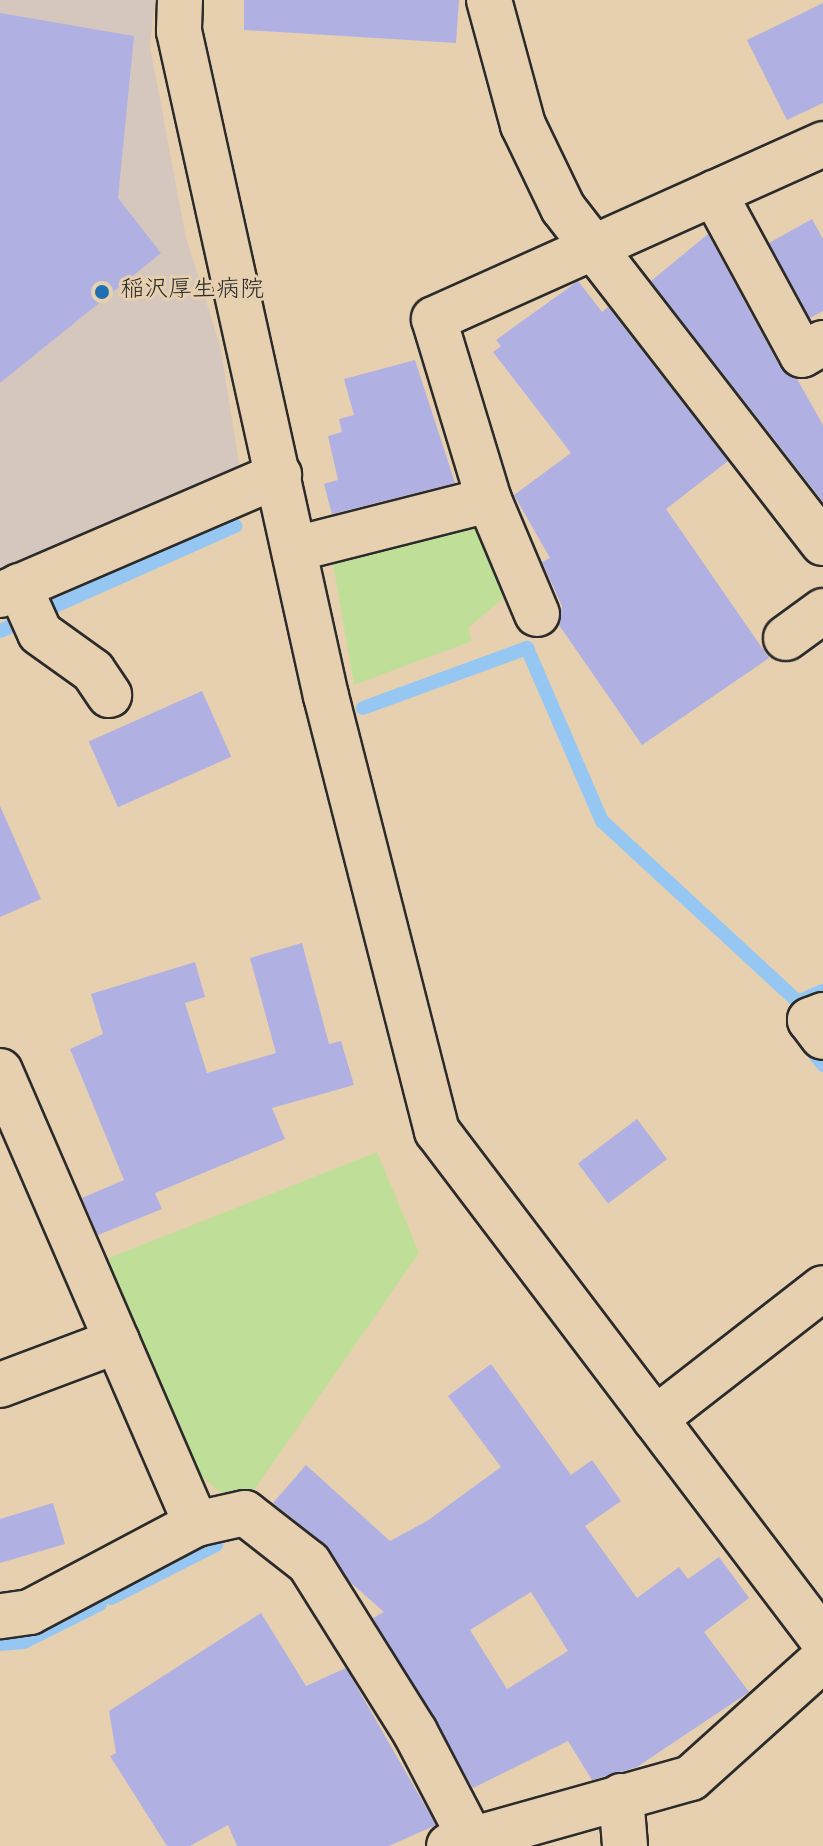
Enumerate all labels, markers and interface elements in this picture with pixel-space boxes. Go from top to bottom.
place label: 稲沢厚生病院 [120,278,264,306]
marker: 稲沢厚生病院 [91,281,113,303]

